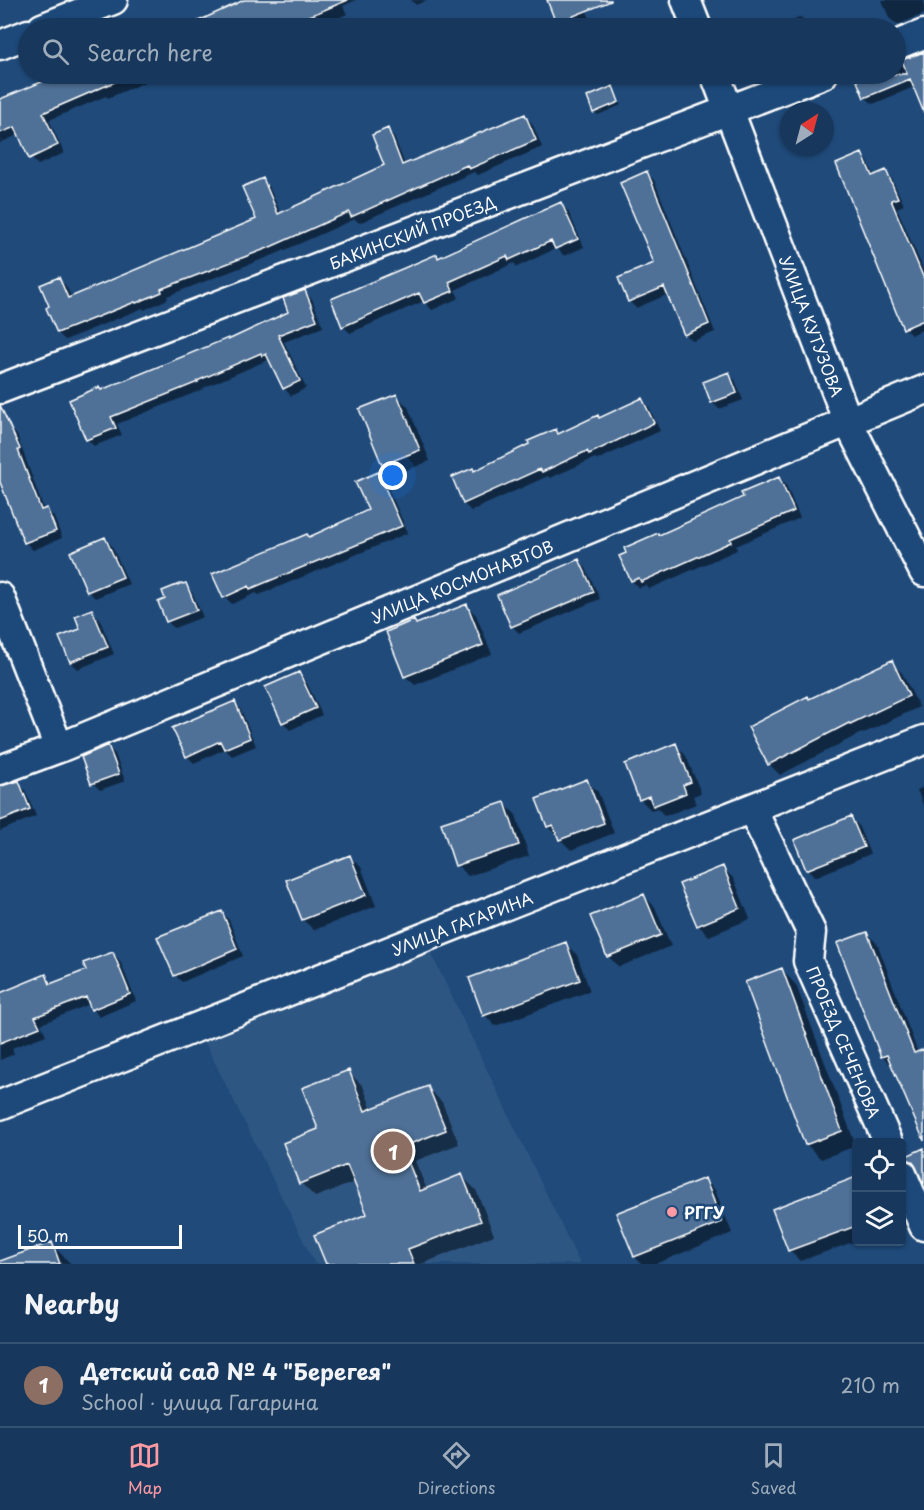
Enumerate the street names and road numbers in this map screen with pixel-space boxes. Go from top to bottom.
street label: БАКИНСКИЙ ПРОЕЗД [325,189,499,275]
street label: УЛИЦА КУТУЗОВА [774,252,850,400]
street label: УЛИЦА КОСМОНАВТОВ [367,533,557,629]
street label: УЛИЦА ГАГАРИНА [388,885,536,961]
street label: ПРОЕЗД СЕЧЕНОВА [801,962,887,1122]

